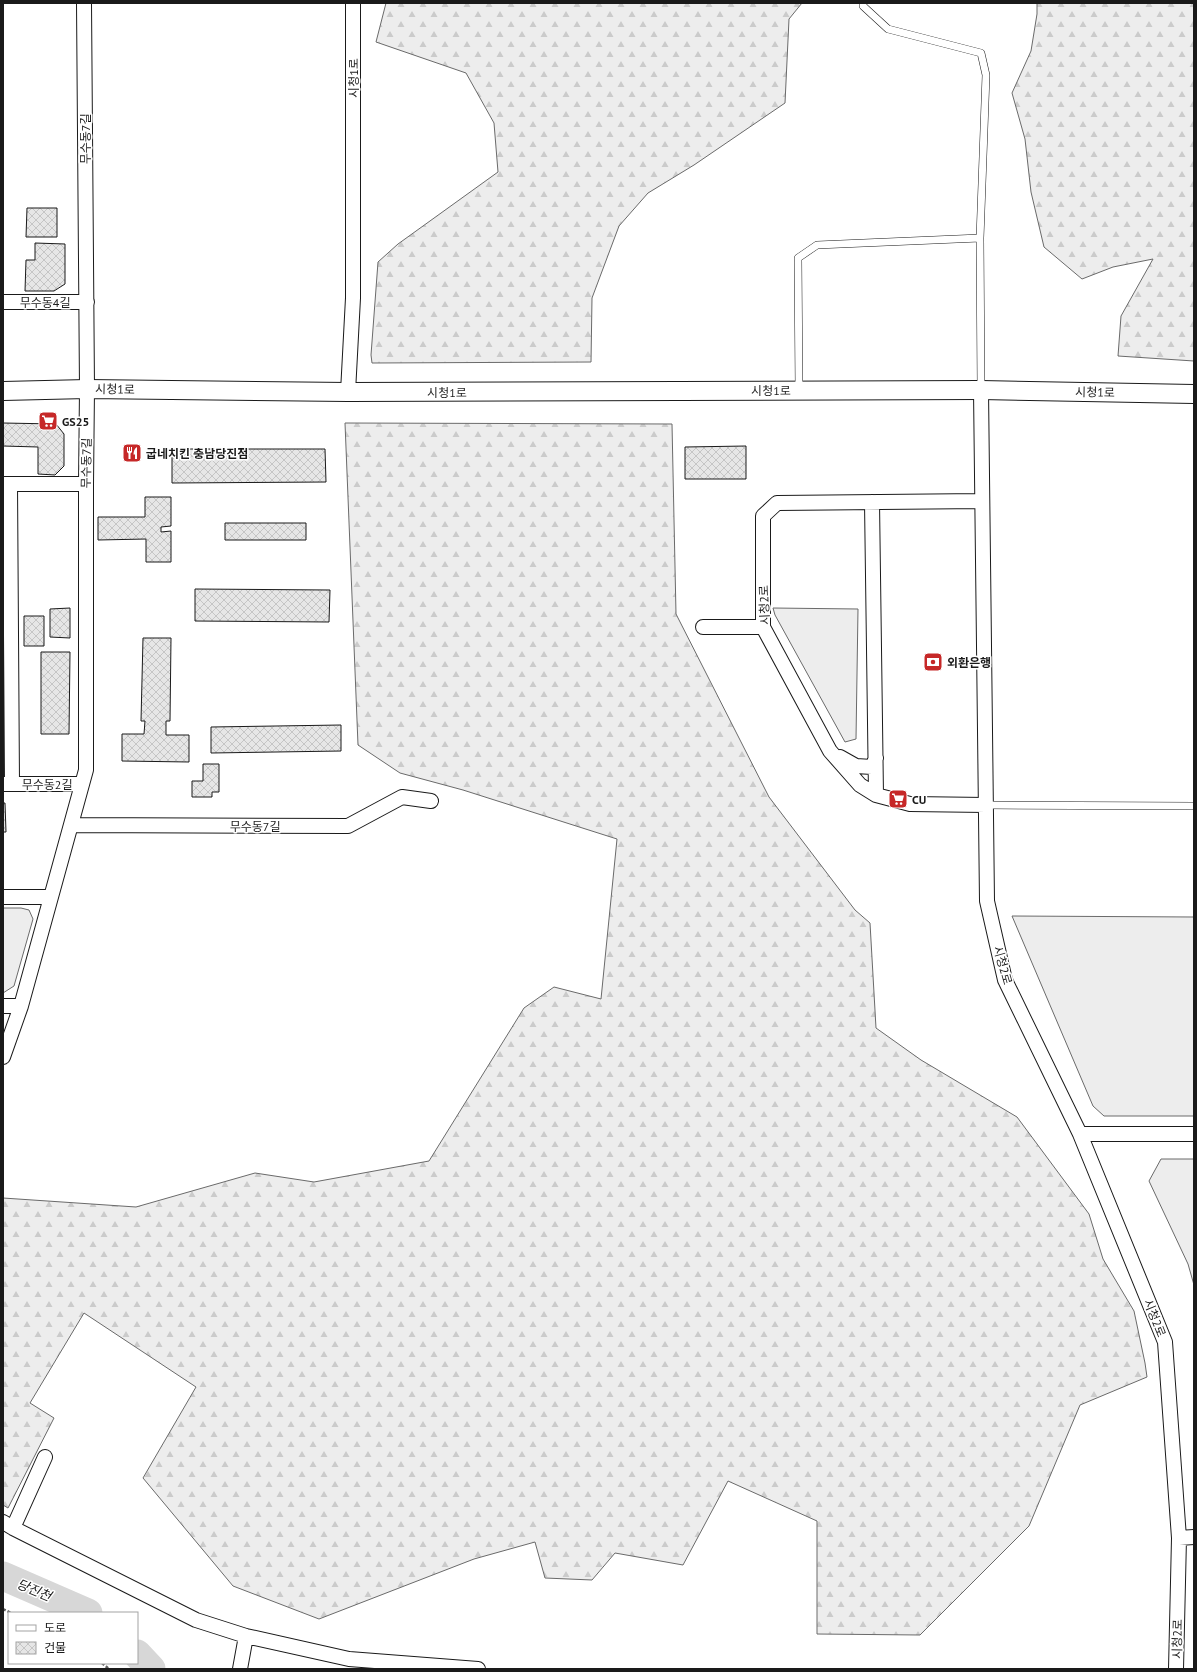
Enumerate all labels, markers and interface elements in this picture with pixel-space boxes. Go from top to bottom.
street label: 시청1로 [346,58,361,98]
street label: 무수동7길 [78,114,93,164]
street label: 무수동4길 [20,295,70,310]
street label: 시청1로 [95,381,135,397]
street label: 시청1로 [751,383,791,398]
street label: 시청1로 [1075,384,1115,400]
street label: 시청1로 [427,385,467,400]
supermarket icon: GS25 [37,410,59,432]
place label: GS25 [62,414,89,429]
street label: 무수동7길 [78,438,94,488]
restaurant icon: 굽네치킨 충남당진점 [121,442,143,464]
place label: 굽네치킨 충남당진점 [146,446,248,461]
street label: 시청2로 [756,585,772,625]
bank icon: 외환은행 [922,651,944,673]
place label: 외환은행 [947,655,991,670]
street label: 무수동2길 [22,777,72,792]
supermarket icon: CU [887,788,909,810]
place label: CU [912,792,926,807]
street label: 무수동7길 [230,819,280,834]
street label: 시청2로 [990,944,1016,986]
street label: 시청2로 [1141,1297,1169,1339]
water label: 당진천 [14,1575,55,1605]
legend [8,1612,138,1664]
street label: 시청2로 [1169,1619,1185,1659]
text: 도로 [44,1620,66,1635]
text: 건물 [44,1640,66,1655]

